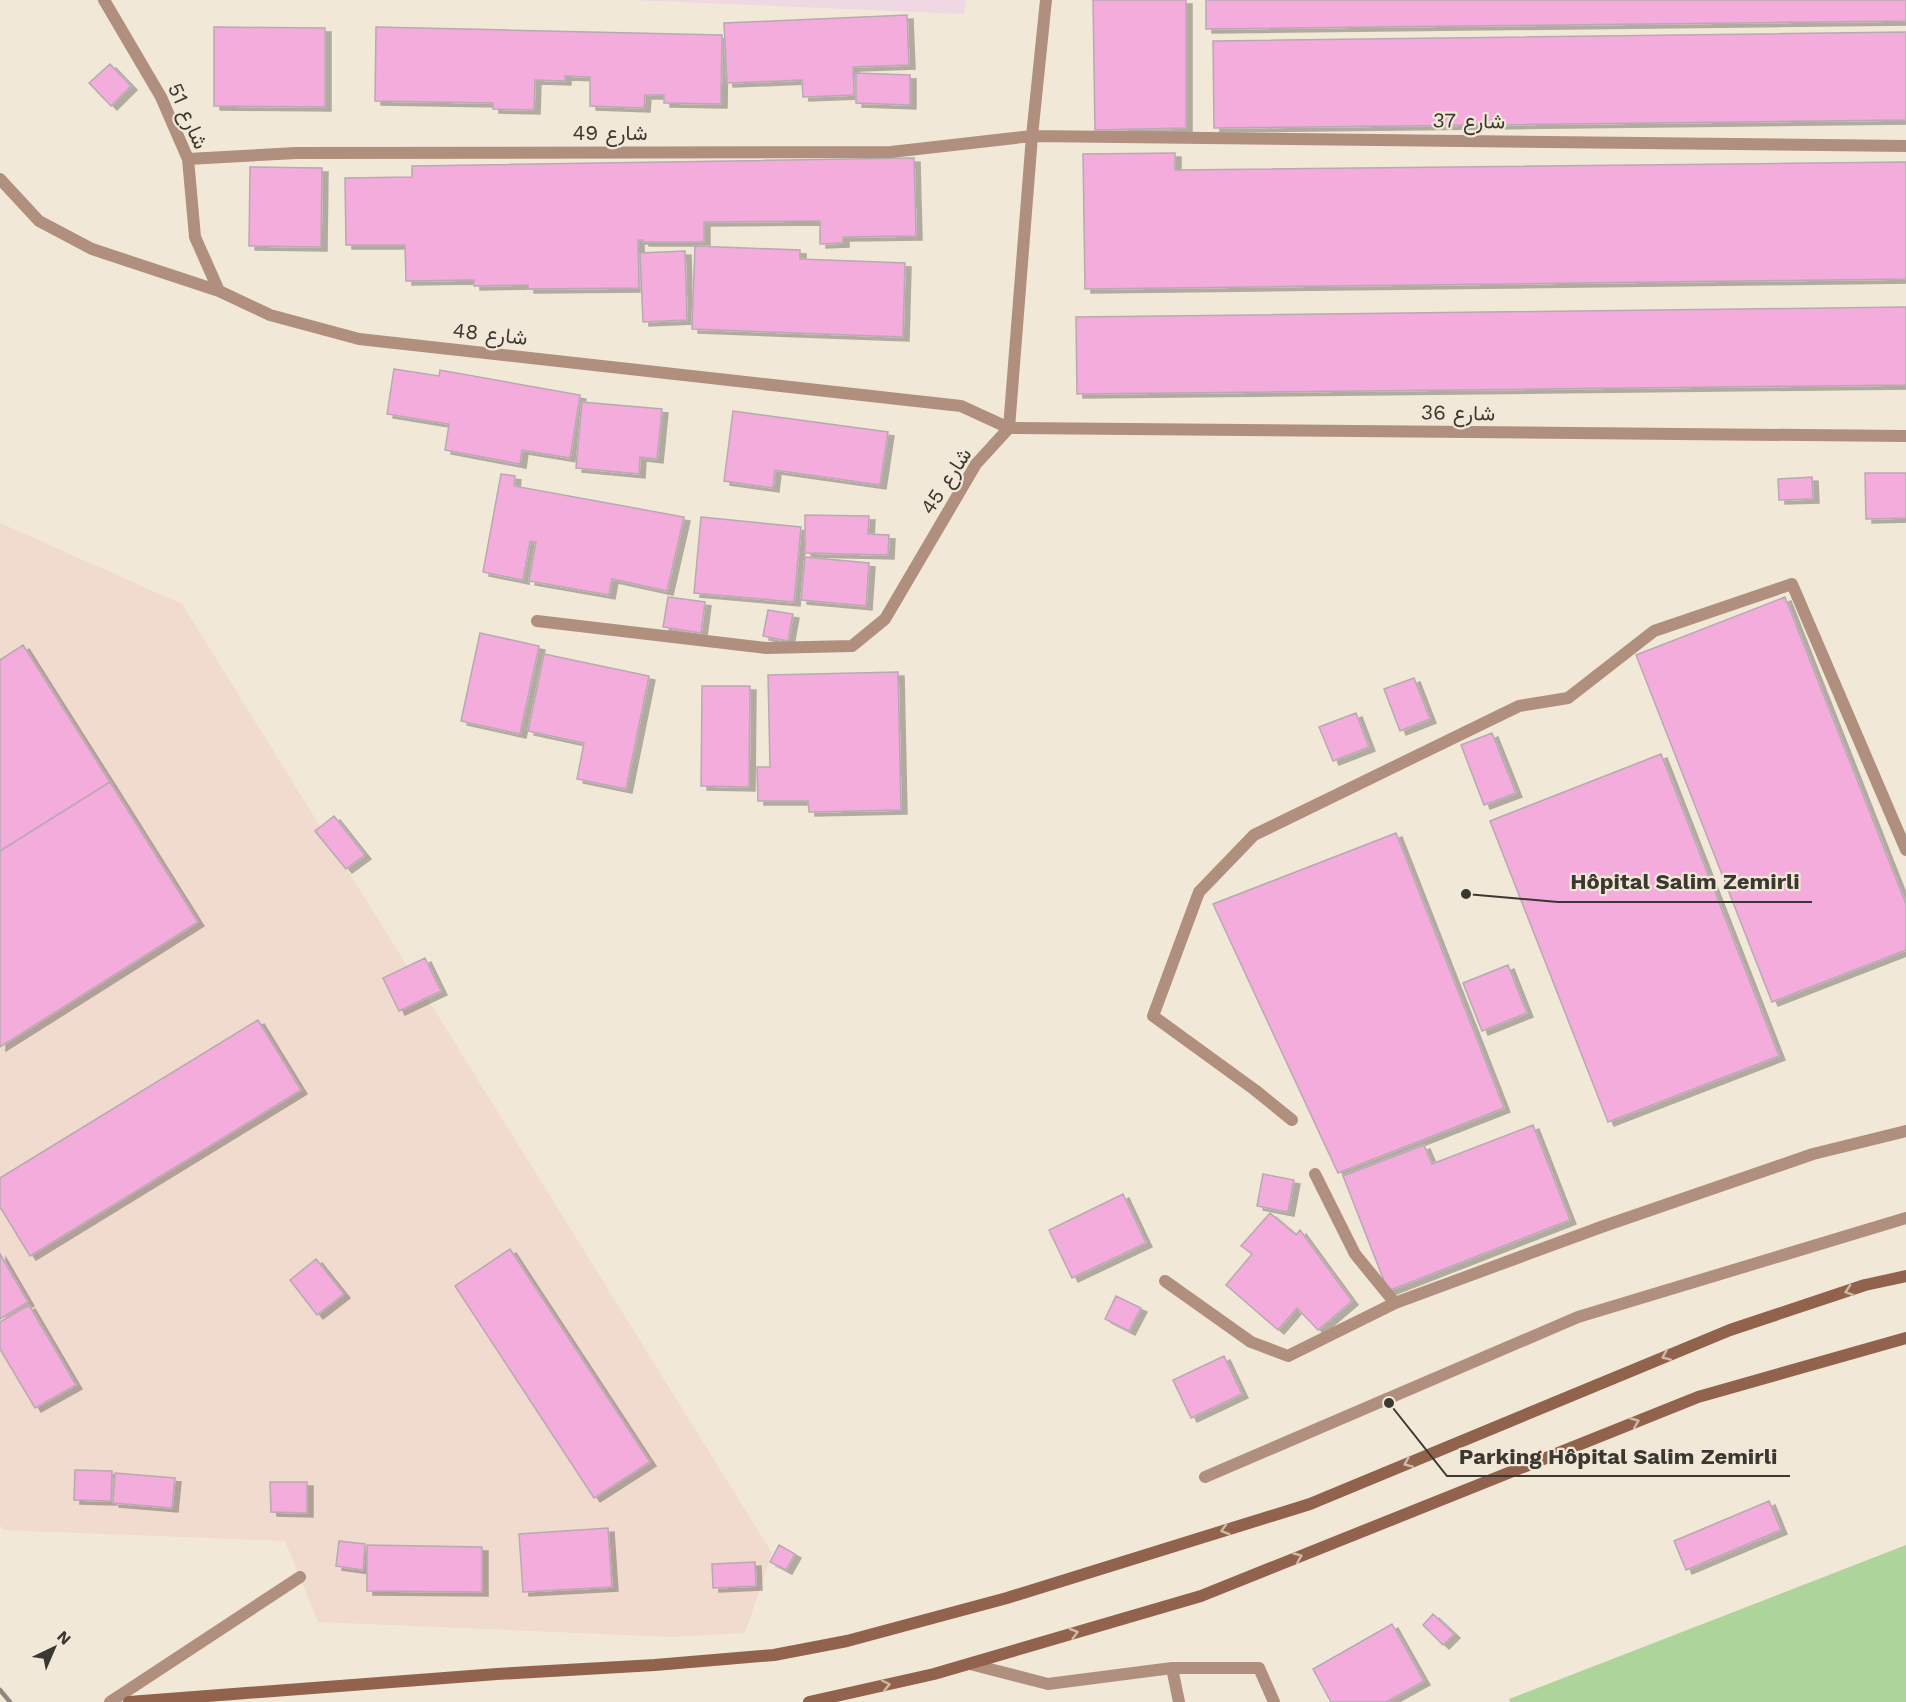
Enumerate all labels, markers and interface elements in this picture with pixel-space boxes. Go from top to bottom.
street label: شارع 51 [161,79,214,154]
street label: شارع 37 [1432,107,1506,136]
street label: شارع 49 [572,120,648,147]
street label: شارع 48 [451,317,529,352]
street label: شارع 36 [1421,399,1495,428]
street label: شارع 45 [915,443,978,520]
callout: Hôpital Salim Zemirli [1558,862,1812,902]
text: Hôpital Salim Zemirli [1570,869,1800,894]
one-way arrow [1844,1283,1855,1296]
one-way arrow [1661,1349,1672,1361]
one-way arrow [1629,1417,1640,1429]
callout: Parking Hôpital Salim Zemirli [1447,1436,1790,1476]
text: Parking Hôpital Salim Zemirli [1459,1444,1777,1469]
one-way arrow [1403,1456,1414,1468]
one-way arrow [1220,1523,1231,1535]
one-way arrow [1292,1552,1303,1564]
north arrow [24,1618,84,1678]
text: N [53,1627,75,1649]
one-way arrow [1068,1628,1079,1640]
one-way arrow [881,1679,891,1692]

